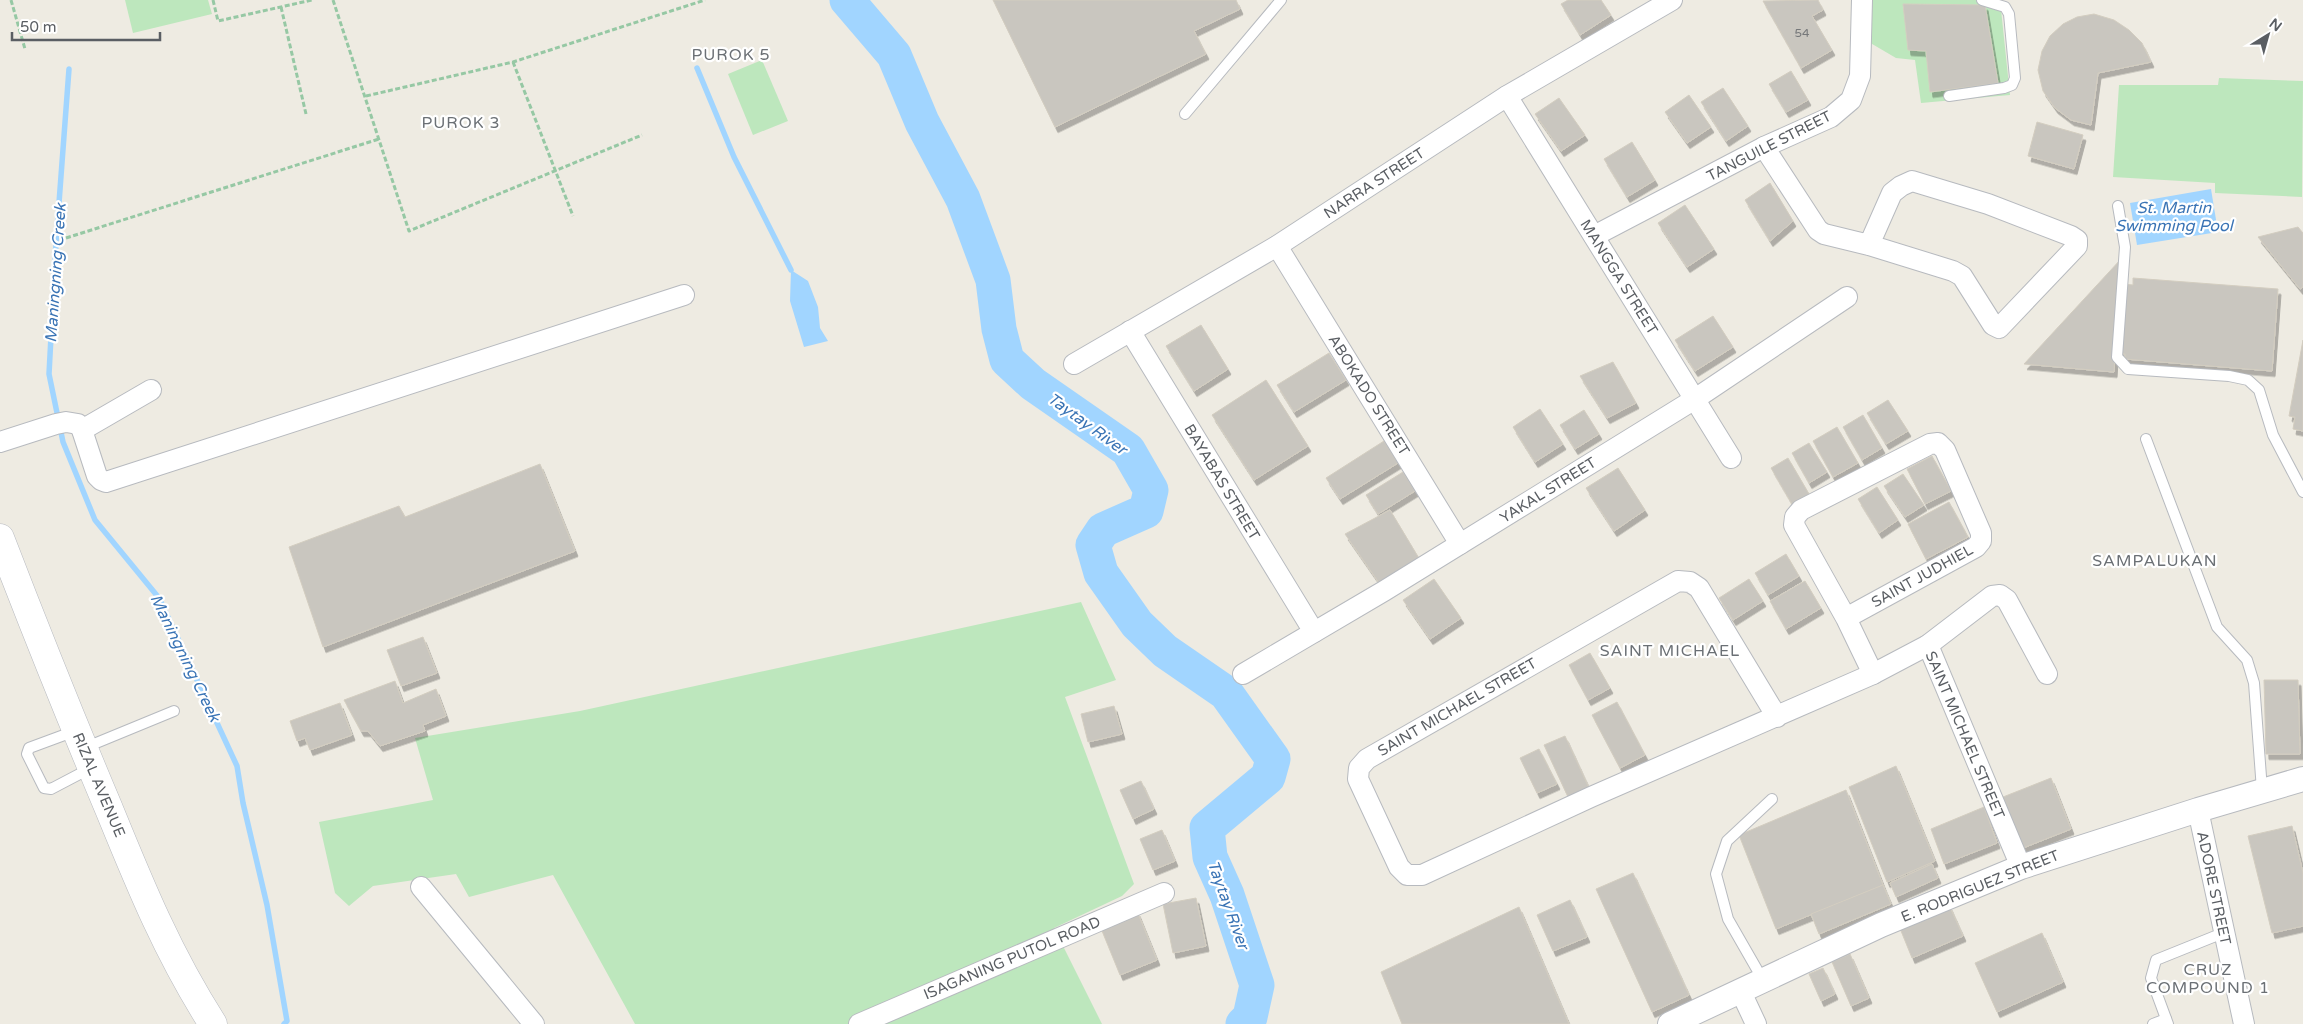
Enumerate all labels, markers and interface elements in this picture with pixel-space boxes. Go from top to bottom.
scale bar [12,10,160,42]
north arrow [2243,10,2293,60]
text: N [2266,15,2285,35]
text: 50 m [20,18,57,36]
house number: 54 [1794,26,1810,40]
district label: PUROK 5 [691,45,771,65]
street label: TANGUILE STREET [1704,107,1834,185]
district label: PUROK 3 [421,113,501,133]
street label: NARRA STREET [1320,144,1428,222]
water label: St. Martin Swimming Pool [2115,198,2235,236]
water label: Maningning Creek [41,201,71,343]
street label: MANGGA STREET [1576,216,1662,338]
street label: ABOKADO STREET [1325,331,1413,459]
water label: Taytay River [1044,389,1132,460]
street label: BAYABAS STREET [1180,421,1264,543]
street label: YAKAL STREET [1497,453,1599,527]
street label: SAINT JUDHIEL [1868,541,1976,611]
district label: SAMPALUKAN [2092,551,2218,571]
water label: Maningning Creek [145,591,225,726]
district label: SAINT MICHAEL [1600,641,1740,661]
street label: SAINT MICHAEL STREET [1921,648,2009,822]
street label: SAINT MICHAEL STREET [1374,654,1540,760]
street label: RIZAL AVENUE [69,730,129,840]
street label: ADORE STREET [2193,830,2235,946]
street label: E. RODRIGUEZ STREET [1898,846,2062,926]
water label: Taytay River [1203,858,1254,954]
street label: ISAGANING PUTOL ROAD [921,912,1103,1004]
district label: CRUZ COMPOUND 1 [2146,960,2270,998]

